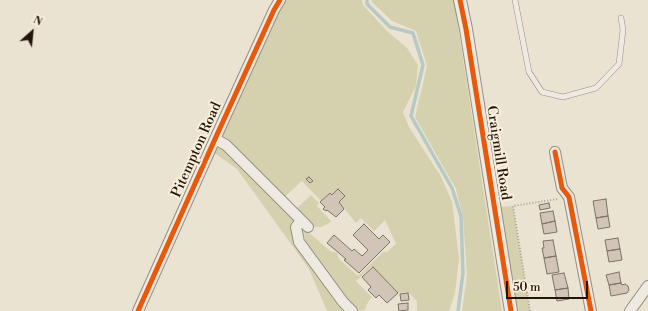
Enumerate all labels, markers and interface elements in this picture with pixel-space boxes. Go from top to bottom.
north arrow [12,12,52,52]
text: N [30,13,44,30]
street label: Pitempton Road [168,100,226,200]
street label: Craigmill Road [482,105,514,201]
scale bar [508,273,590,299]
text: 50 m [513,280,541,295]

